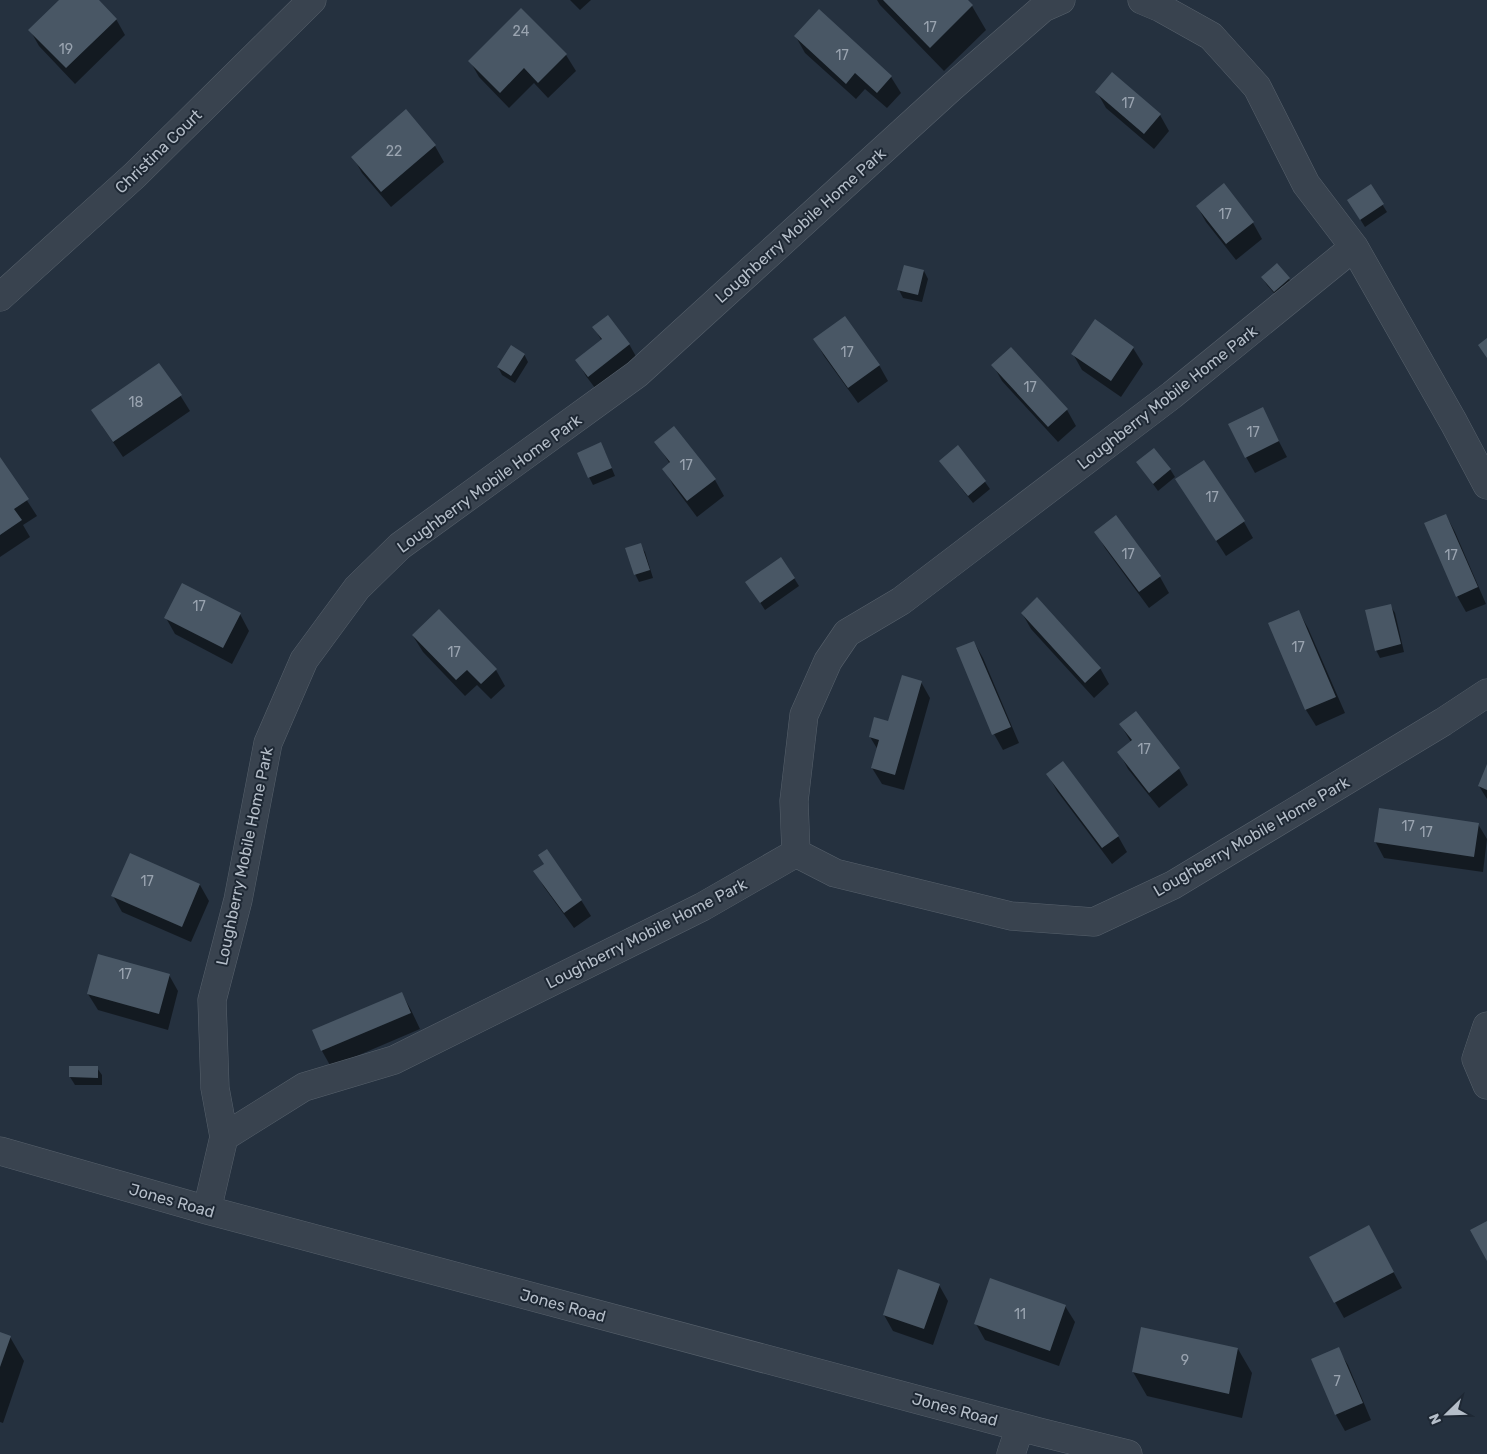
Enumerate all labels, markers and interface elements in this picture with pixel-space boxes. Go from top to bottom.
house number: 17 [923,19,937,36]
house number: 24 [513,23,530,40]
house number: 19 [59,41,73,58]
house number: 17 [835,47,849,64]
house number: 17 [1121,95,1135,112]
street label: Christina Court [111,105,206,197]
house number: 22 [386,143,402,160]
street label: Loughberry Mobile Home Park [711,143,890,307]
house number: 17 [1218,206,1232,223]
street label: Loughberry Mobile Home Park [1074,321,1262,474]
house number: 17 [840,344,854,361]
house number: 17 [1023,379,1037,396]
house number: 18 [129,394,144,411]
street label: Loughberry Mobile Home Park [394,410,586,557]
house number: 17 [1246,424,1260,441]
house number: 17 [679,457,693,474]
house number: 17 [1205,489,1219,506]
house number: 17 [1121,546,1135,563]
house number: 17 [1444,547,1458,564]
house number: 17 [192,598,206,615]
house number: 17 [1291,639,1305,656]
house number: 17 [447,644,461,661]
house number: 17 [1137,741,1151,758]
street label: Loughberry Mobile Home Park [212,744,277,967]
street label: Loughberry Mobile Home Park [1150,772,1353,900]
house number: 17 [1401,818,1415,835]
house number: 17 [1419,824,1433,841]
house number: 17 [140,873,154,890]
street label: Loughberry Mobile Home Park [543,874,751,993]
house number: 17 [118,966,132,983]
street label: Jones Road [127,1179,217,1222]
street label: Jones Road [518,1285,608,1326]
house number: 11 [1014,1306,1026,1323]
house number: 9 [1181,1352,1189,1369]
house number: 7 [1333,1373,1341,1390]
street label: Jones Road [910,1389,1000,1430]
north arrow [1422,1389,1472,1439]
text: N [1426,1411,1445,1427]

